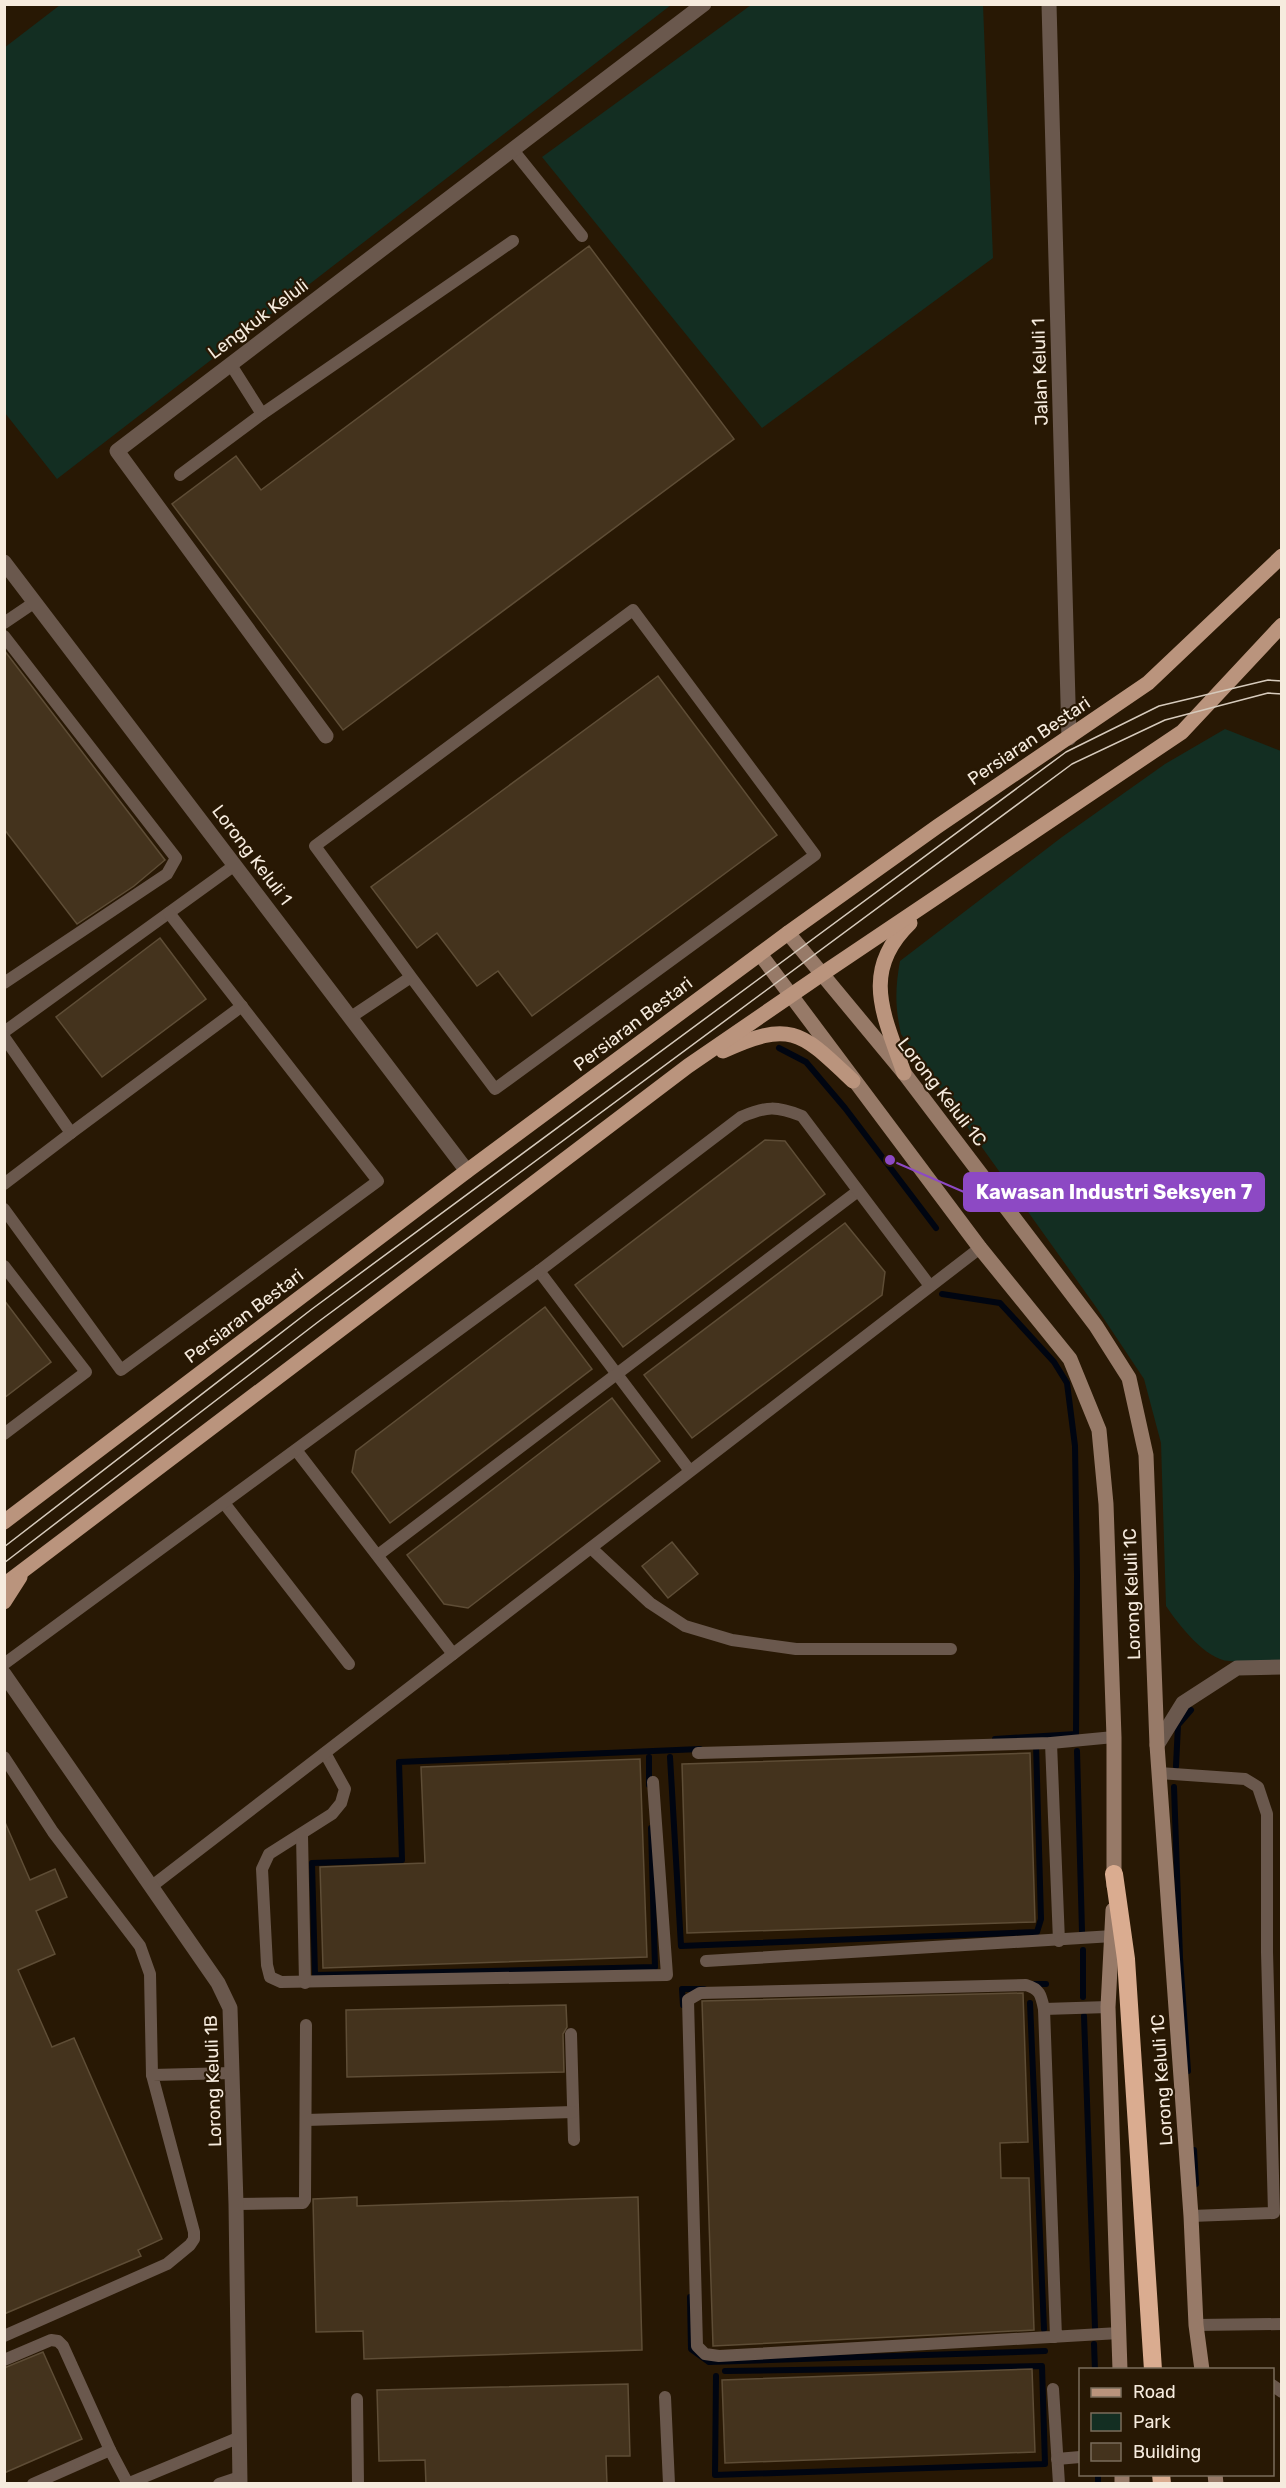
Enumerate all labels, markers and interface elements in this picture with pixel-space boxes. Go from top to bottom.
street label: Lengkuk Keluli [204,274,312,364]
street label: Jalan Keluli 1 [1027,318,1053,426]
street label: Persiaran Bestari [963,692,1095,790]
street label: Lorong Keluli 1 [207,801,297,909]
street label: Persiaran Bestari [569,972,697,1076]
street label: Lorong Keluli 1C [893,1033,991,1151]
callout: Kawasan Industri Seksyen 7 [964,1173,1264,1211]
text: Kawasan Industri Seksyen 7 [976,1180,1252,1204]
street label: Persiaran Bestari [180,1264,308,1368]
street label: Lorong Keluli 1C [1119,1528,1145,1660]
street label: Lorong Keluli 1C [1146,2014,1178,2146]
street label: Lorong Keluli 1B [200,2015,226,2147]
legend [1079,2368,1274,2476]
text: Road [1133,2381,1176,2403]
text: Park [1133,2411,1171,2433]
text: Building [1133,2441,1201,2463]

